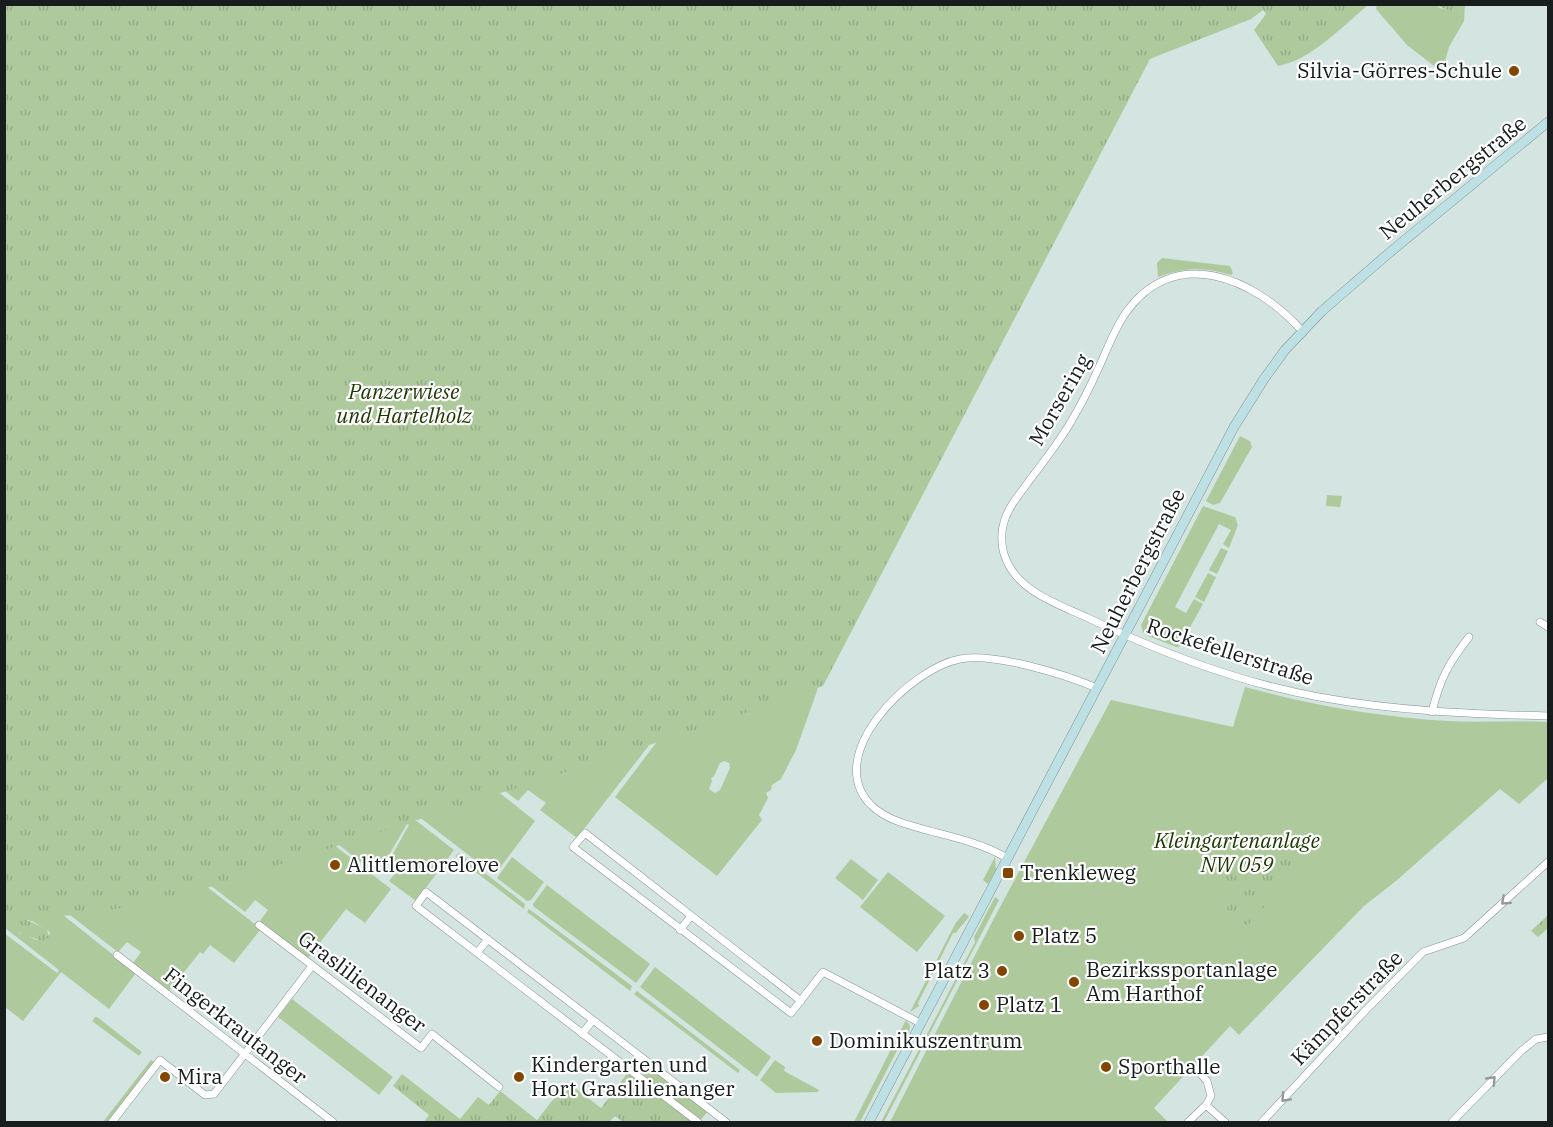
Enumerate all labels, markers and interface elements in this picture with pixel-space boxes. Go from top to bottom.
place label: Silvia-Görres-Schule [1297,56,1502,84]
marker: Silvia-Görres-Schule [1507,64,1521,78]
street label: Neuherbergstraße [1373,109,1532,245]
street label: Morsering [1022,348,1097,451]
park label: Panzerwiese und Hartelholz [336,377,472,429]
street label: Neuherbergstraße [1083,483,1191,658]
street label: Rockefellerstraße [1143,611,1318,691]
park label: Kleingartenanlage NW 059 [1153,826,1320,878]
place label: Alittlemorelove [347,850,499,878]
marker: Alittlemorelove [328,858,342,872]
place label: Trenkleweg [1020,858,1137,886]
marker: Trenkleweg [1001,866,1015,880]
one-way arrow [1501,893,1512,904]
place label: Platz 5 [1031,921,1097,949]
street label: Graslilienanger [293,924,433,1039]
marker: Platz 5 [1012,929,1026,943]
street label: Kämpferstraße [1284,944,1408,1071]
place label: Bezirkssportanlage Am Harthof [1086,955,1277,1007]
place label: Platz 3 [924,956,990,984]
street label: Fingerkrautanger [158,960,314,1090]
marker: Platz 3 [995,964,1009,978]
marker: Bezirkssportanlage Am Harthof [1067,975,1081,989]
place label: Platz 1 [996,990,1062,1018]
marker: Platz 1 [977,998,991,1012]
place label: Dominikuszentrum [829,1026,1023,1054]
marker: Dominikuszentrum [810,1034,824,1048]
place label: Kindergarten und Hort Graslilienanger [531,1050,735,1102]
place label: Sporthalle [1118,1052,1221,1080]
marker: Sporthalle [1099,1060,1113,1074]
place label: Mira [177,1062,223,1090]
marker: Mira [158,1070,172,1084]
marker: Kindergarten und Hort Graslilienanger [512,1070,526,1084]
one-way arrow [1485,1077,1496,1088]
one-way arrow [1281,1092,1292,1102]

